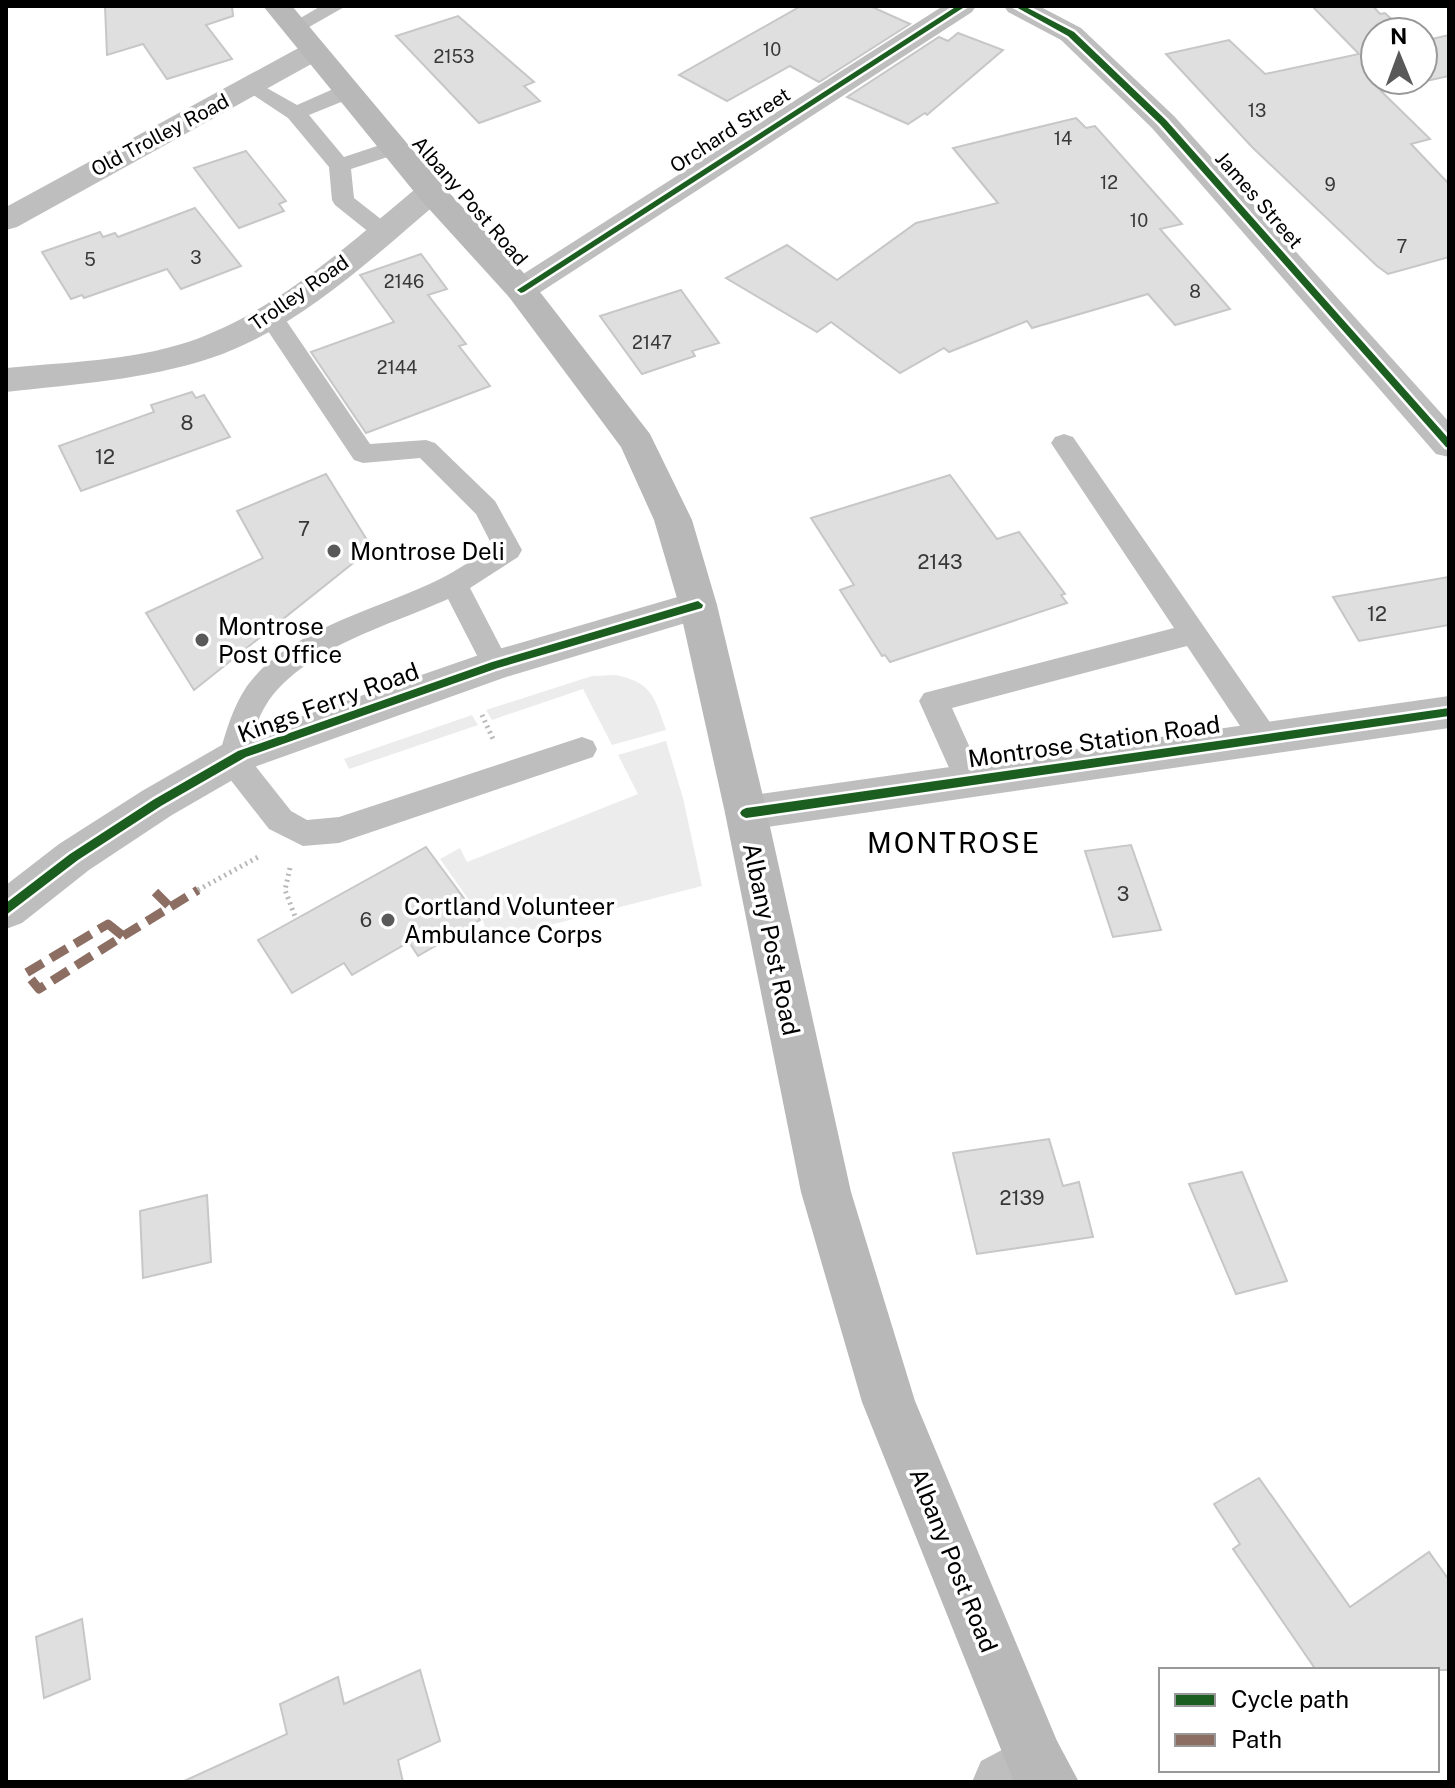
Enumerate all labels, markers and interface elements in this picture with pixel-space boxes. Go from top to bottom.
north arrow [1359,16,1439,96]
text: N [1390,23,1407,49]
house number: 10 [763,39,781,60]
house number: 2153 [434,46,474,67]
street label: Orchard Street [665,82,795,178]
street label: Old Trolley Road [87,89,233,181]
house number: 13 [1248,100,1266,121]
house number: 14 [1054,128,1072,149]
street label: Albany Post Road [407,131,533,271]
street label: James Street [1210,147,1308,253]
house number: 12 [1100,172,1118,193]
house number: 9 [1324,174,1336,195]
house number: 10 [1130,210,1148,231]
house number: 7 [1397,236,1407,257]
house number: 3 [190,247,202,268]
house number: 5 [84,249,96,270]
street label: Trolley Road [245,250,353,336]
house number: 2146 [384,271,424,292]
house number: 8 [1189,281,1201,302]
house number: 2147 [632,332,672,353]
house number: 2144 [377,357,417,378]
house number: 8 [181,411,193,435]
house number: 12 [95,445,115,469]
house number: 7 [298,517,310,541]
place label: Montrose Deli [350,537,505,565]
marker: Montrose Deli [325,542,343,560]
house number: 2143 [917,550,963,574]
house number: 12 [1367,602,1387,626]
place label: Montrose Post Office [218,612,342,668]
marker: Montrose Post Office [193,631,211,649]
street label: Kings Ferry Road [234,656,422,748]
street label: Montrose Station Road [966,709,1222,773]
district label: MONTROSE [867,826,1041,859]
street label: Albany Post Road [738,840,806,1038]
house number: 3 [1117,882,1129,906]
place label: Cortland Volunteer Ambulance Corps [404,892,615,948]
house number: 6 [360,908,372,932]
marker: Cortland Volunteer Ambulance Corps [379,911,397,929]
house number: 2139 [999,1186,1045,1210]
street label: Albany Post Road [904,1464,1004,1656]
legend [1159,1668,1439,1772]
text: Cycle path [1231,1685,1349,1713]
text: Path [1231,1725,1282,1753]

